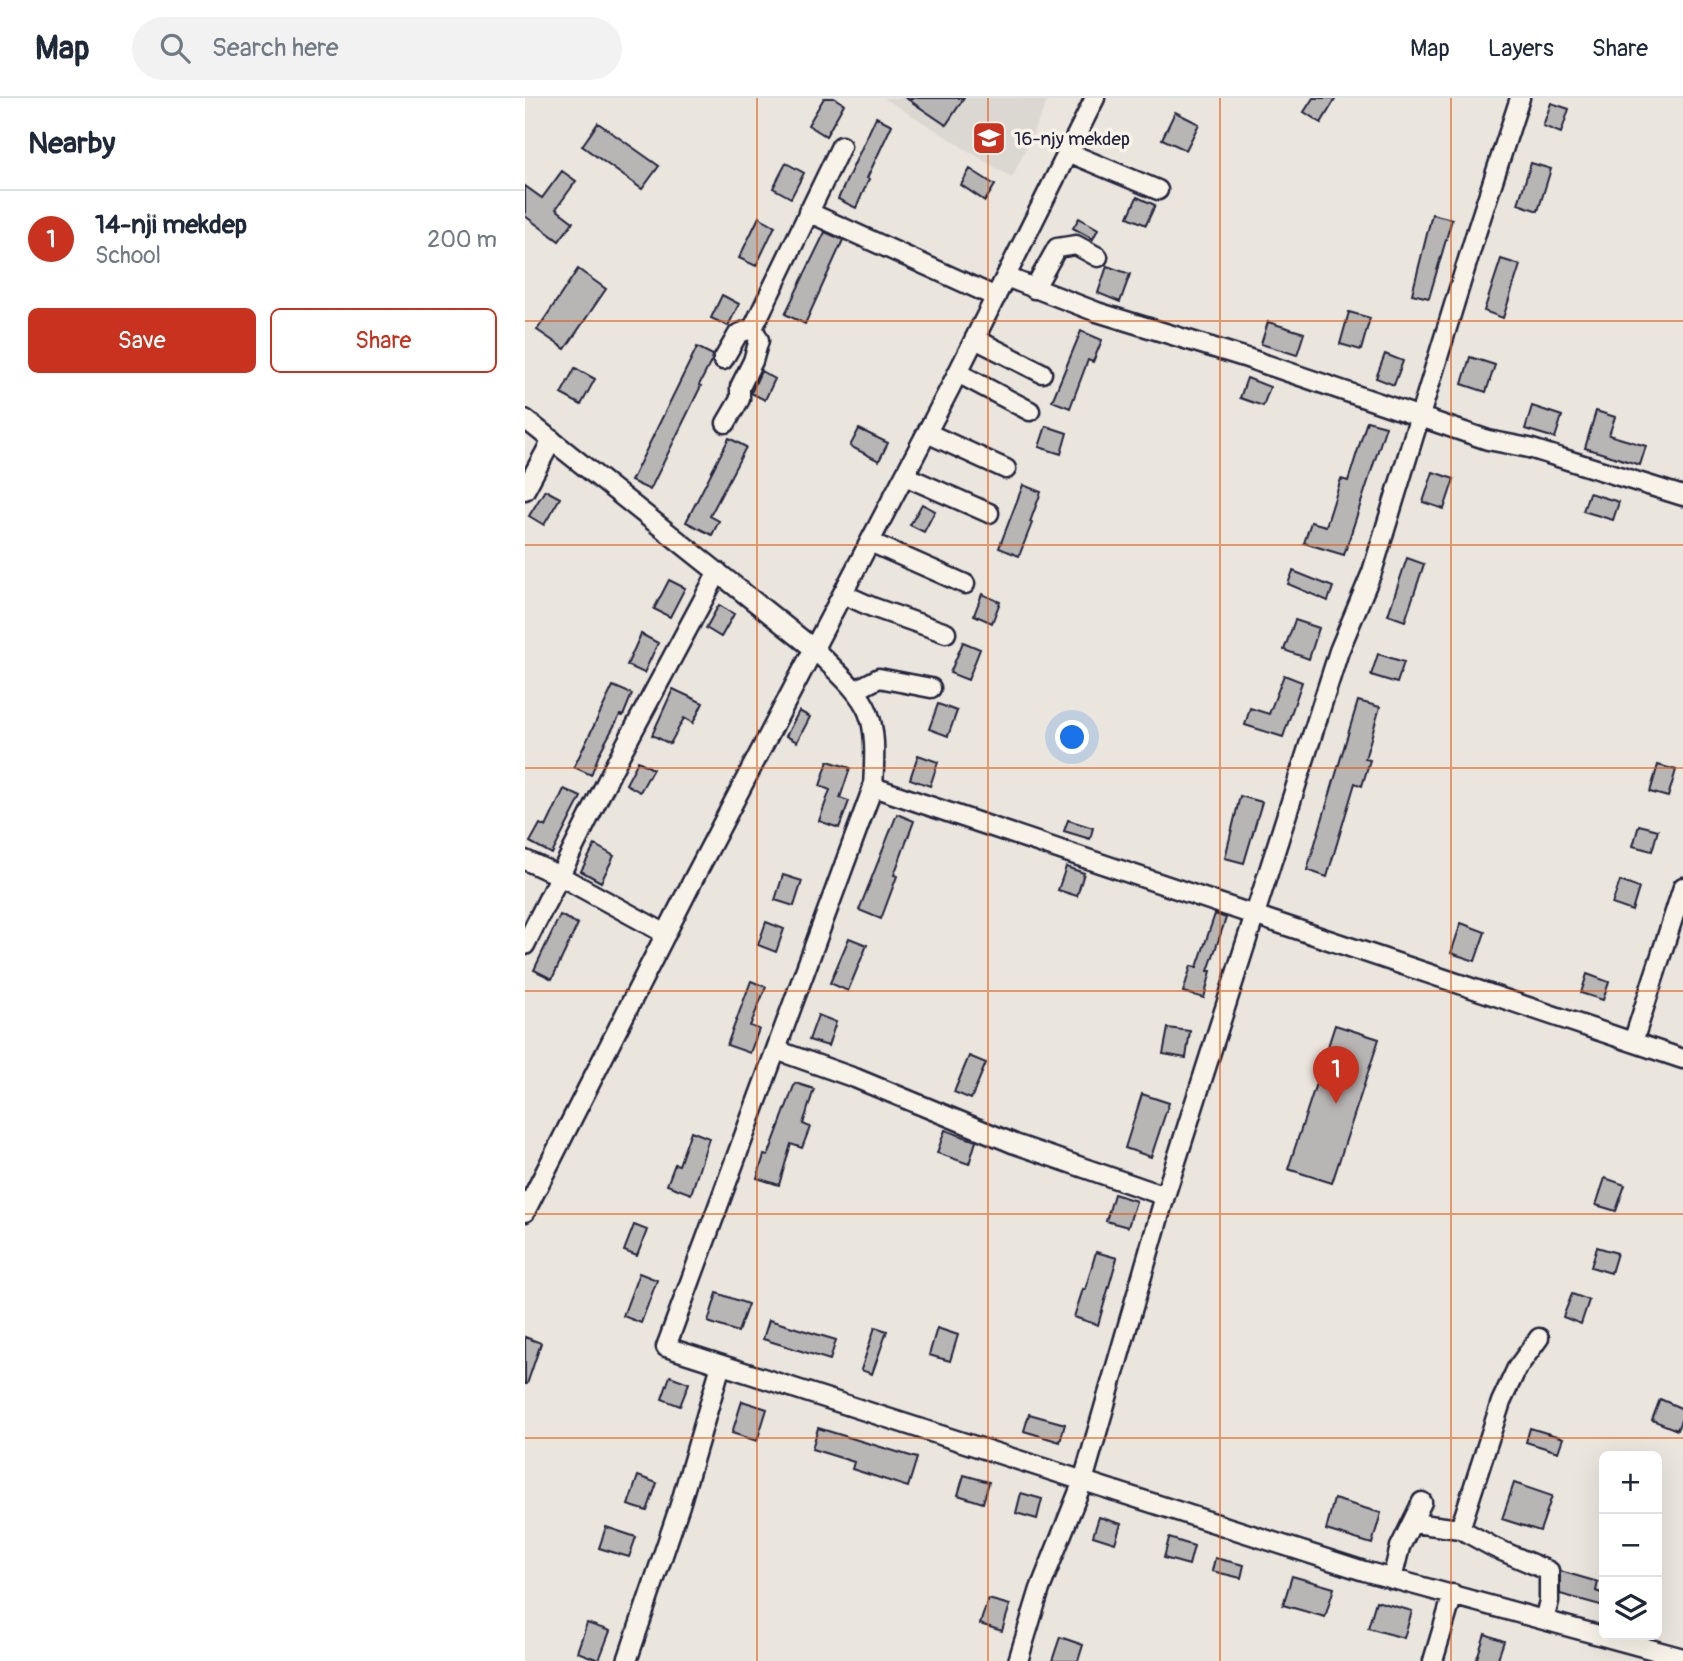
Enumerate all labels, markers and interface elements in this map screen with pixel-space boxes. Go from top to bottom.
search box [132,17,622,80]
text: Map [35,28,90,69]
icon: search [156,29,194,67]
text: Search here [212,32,339,64]
text: Map [1410,34,1450,63]
text: Layers [1488,34,1554,63]
text: Share [1592,34,1648,63]
school or university icon: 16-njy mekdep [970,119,1008,157]
text: Nearby [28,125,115,162]
place label: 16-njy mekdep [1014,127,1130,151]
text: 14-nji mekdep [95,209,247,241]
text: 1 [47,225,56,254]
text: 200 m [427,225,497,254]
text: School [95,241,161,270]
button: Save [28,308,256,373]
button: Share [270,308,497,373]
your location [1055,720,1089,754]
pin: 1 [1313,1046,1359,1104]
map controls [1599,1451,1662,1640]
button: + [1599,1451,1662,1514]
button: − [1599,1514,1662,1577]
button: layers [1599,1577,1662,1640]

